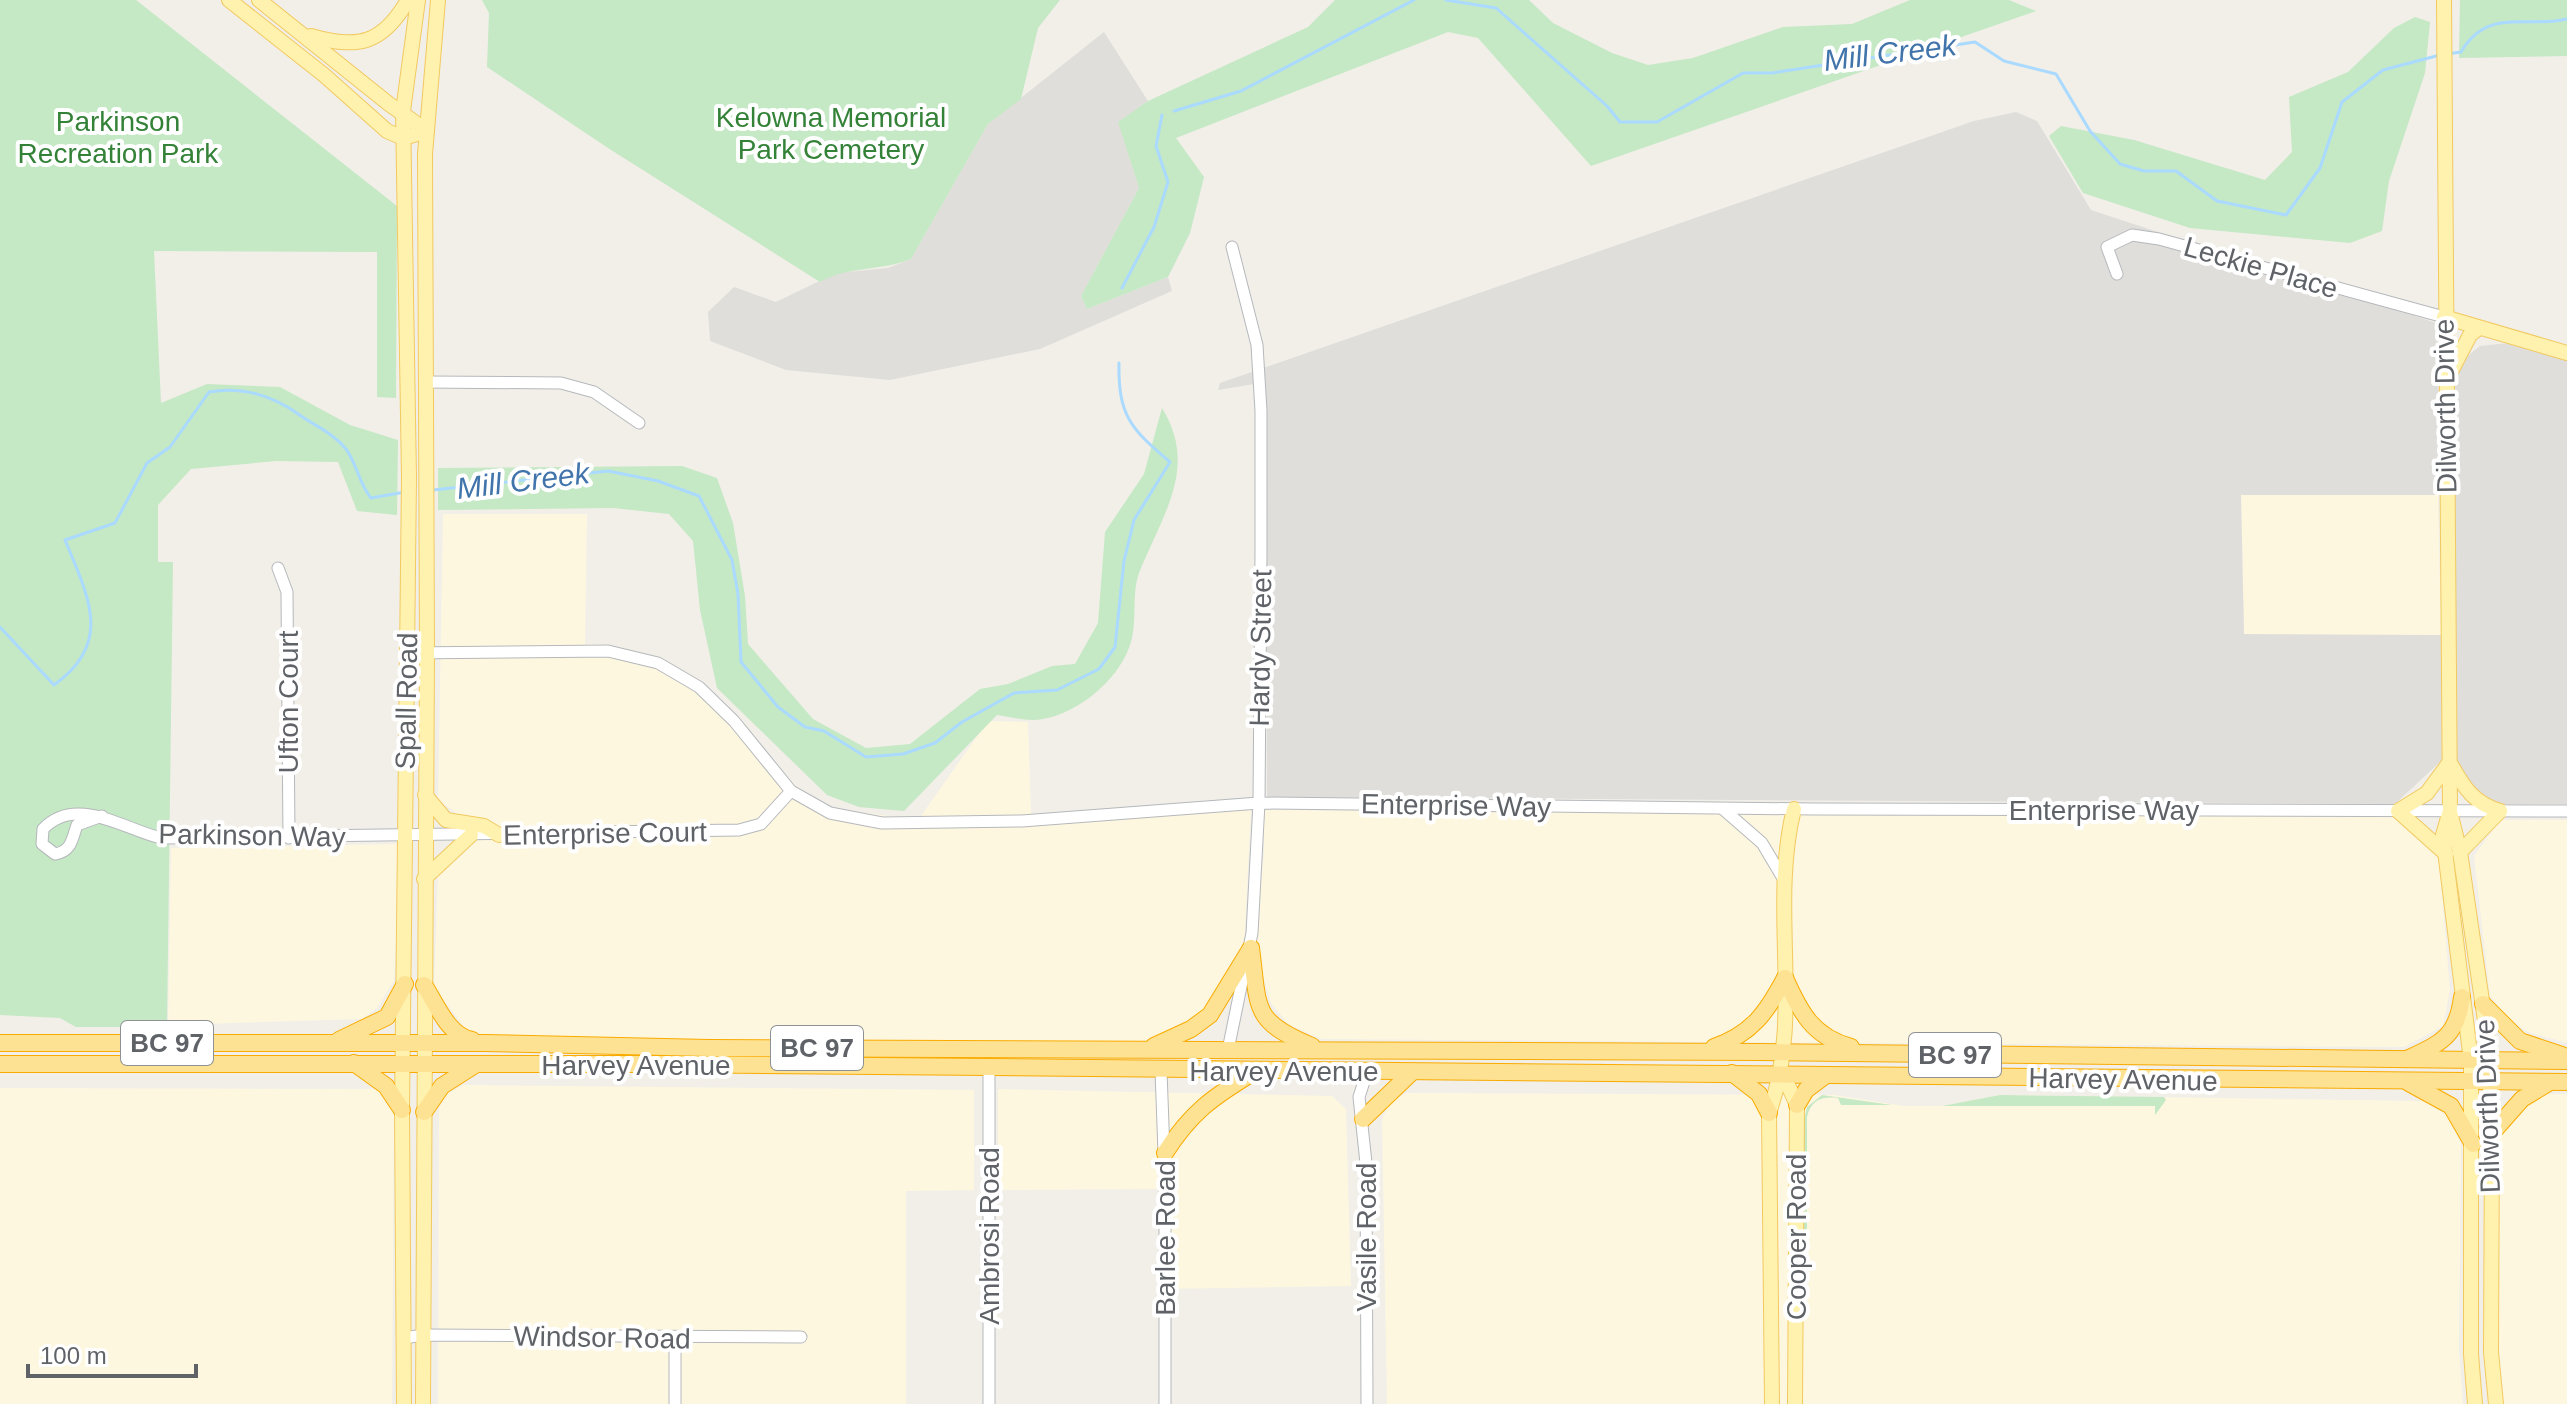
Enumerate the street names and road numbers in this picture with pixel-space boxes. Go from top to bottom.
street label: Leckie Place [2180,231,2341,304]
street label: Dilworth Drive [2428,319,2463,493]
street label: Hardy Street [1244,569,1277,727]
street label: Ufton Court [273,630,304,774]
street label: Spall Road [390,632,423,770]
street label: Enterprise Way [1361,788,1551,823]
street label: Enterprise Way [2009,795,2199,826]
street label: Enterprise Court [503,816,707,851]
street label: Parkinson Way [158,818,346,853]
street label: Dilworth Drive [2469,1018,2506,1194]
road number: BC 97 [121,1021,213,1065]
road number: BC 97 [771,1026,863,1070]
road number: BC 97 [1909,1033,2001,1077]
street label: Harvey Avenue [541,1050,731,1081]
street label: Harvey Avenue [1189,1056,1379,1087]
street label: Harvey Avenue [2028,1062,2218,1097]
street label: Ambrosi Road [974,1147,1005,1325]
street label: Cooper Road [1781,1154,1812,1320]
street label: Barlee Road [1150,1160,1181,1316]
street label: Vasile Road [1351,1163,1382,1311]
street label: Windsor Road [513,1320,691,1355]

